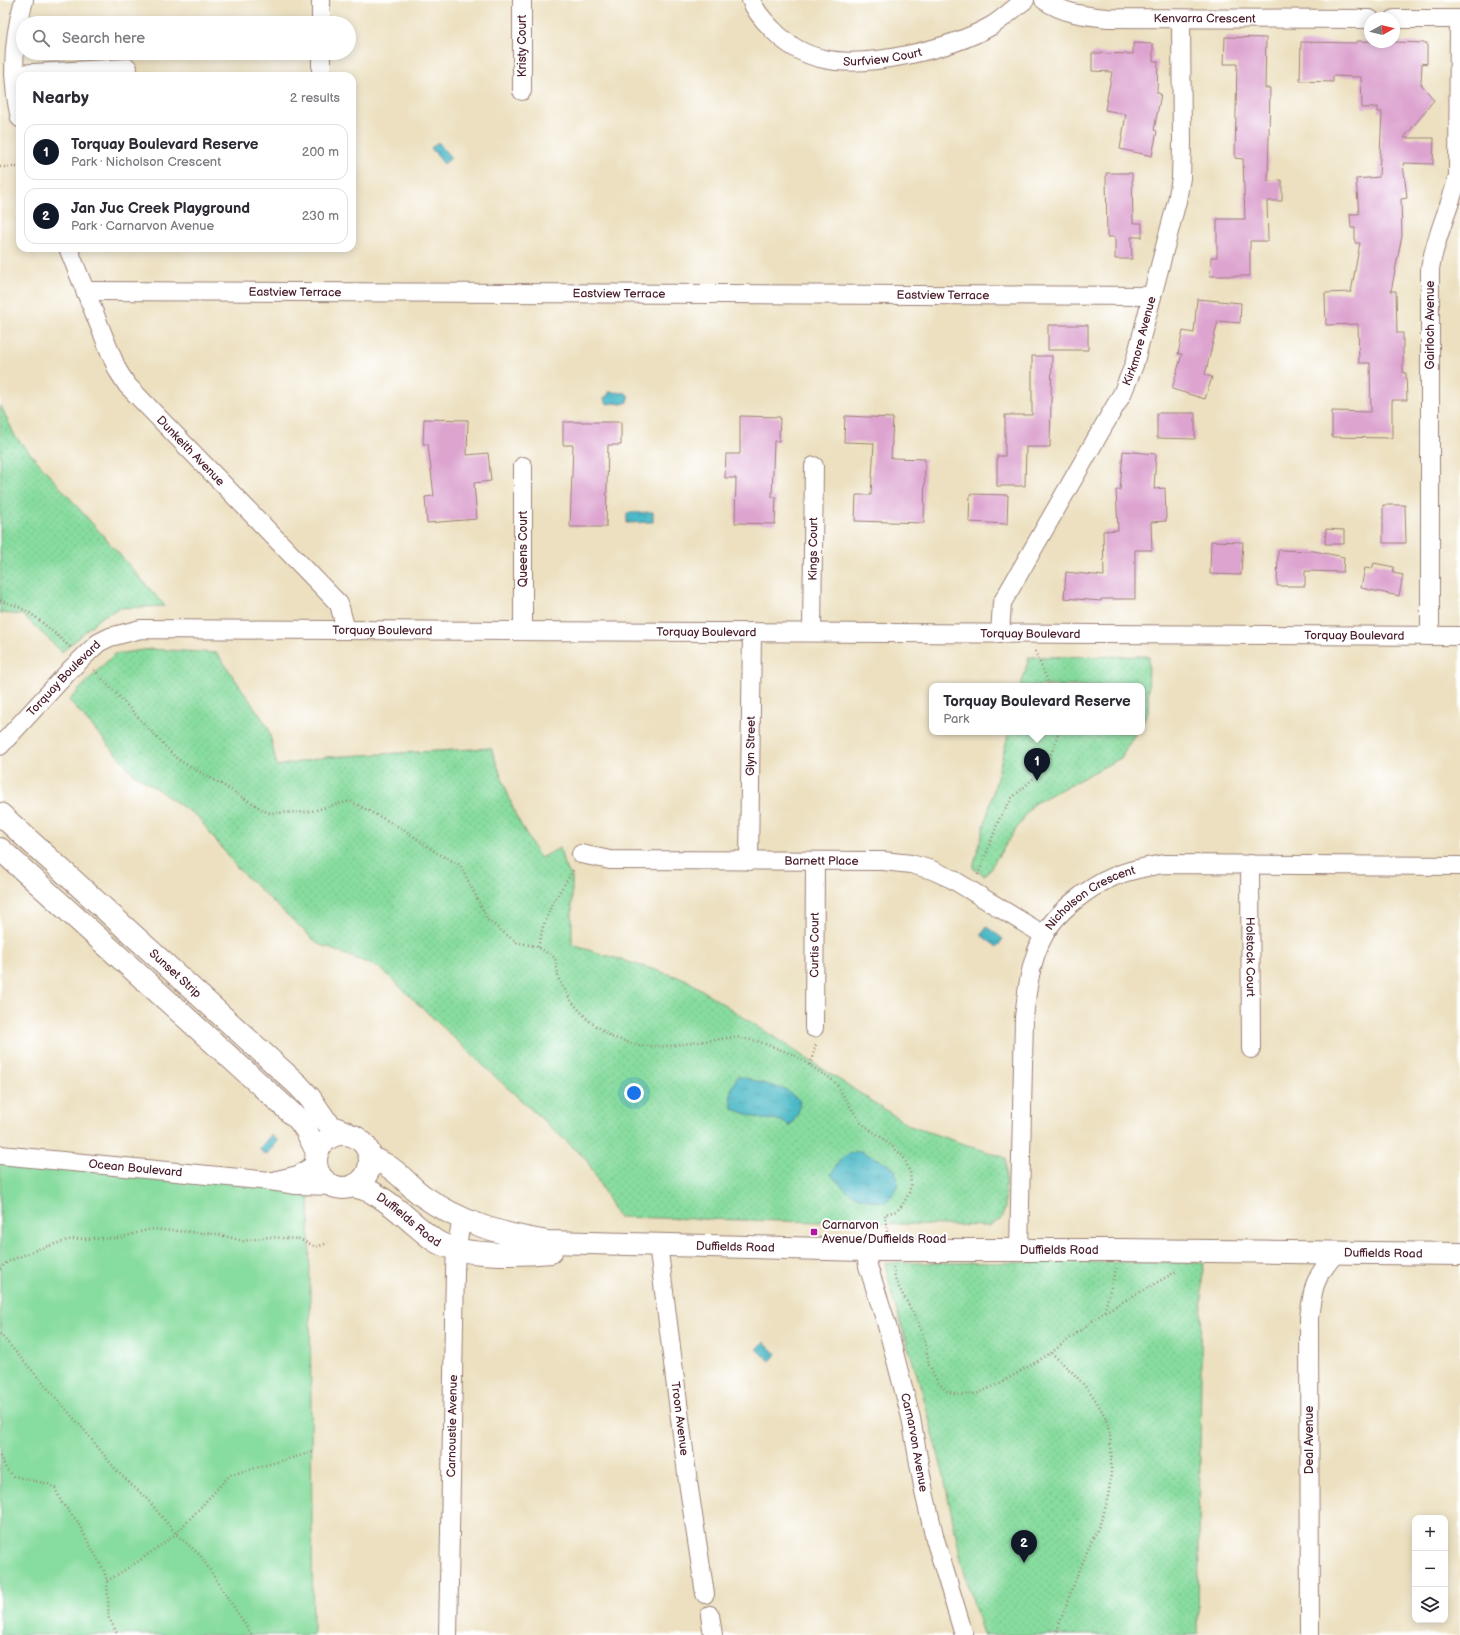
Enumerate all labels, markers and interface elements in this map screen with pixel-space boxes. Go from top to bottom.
street label: Kenvarra Crescent [1154,11,1256,26]
north arrow [1364,12,1400,48]
street label: Kristy Court [515,14,530,77]
search box [16,16,356,60]
icon: search [30,27,52,49]
text: Search here [62,29,145,48]
street label: Surfview Court [843,44,924,69]
text: Nearby [32,88,89,108]
text: 2 results [290,90,340,106]
text: Torquay Boulevard Reserve [71,135,258,154]
text: 1 [43,144,49,160]
text: 200 m [302,144,339,160]
text: Park · Nicholson Crescent [71,154,221,170]
text: Jan Juc Creek Playground [71,199,250,218]
text: 2 [42,208,50,224]
text: 230 m [302,208,339,224]
text: Park · Carnarvon Avenue [71,218,214,234]
street label: Gairloch Avenue [1423,281,1438,369]
street label: Eastview Terrace [249,284,341,300]
street label: Eastview Terrace [573,286,665,301]
street label: Eastview Terrace [897,287,989,303]
street label: Kirkmore Avenue [1119,295,1159,388]
street label: Dunkeith Avenue [153,413,228,489]
street label: Queens Court [516,511,531,587]
street label: Kings Court [805,517,821,581]
street label: Torquay Boulevard [332,623,432,638]
street label: Torquay Boulevard [656,624,756,640]
street label: Torquay Boulevard [980,626,1080,641]
street label: Torquay Boulevard [1304,628,1404,643]
street label: Torquay Boulevard [24,637,104,719]
popup [929,683,1145,735]
text: Torquay Boulevard Reserve [943,692,1131,711]
text: Park [943,711,969,727]
street label: Glyn Street [743,716,758,776]
pin: 1 [1024,748,1050,781]
street label: Barnett Place [784,853,859,868]
street label: Nicholson Crescent [1042,862,1137,933]
street label: Curtis Court [807,912,822,978]
street label: Holstock Court [1243,917,1258,997]
street label: Sunset Strip [146,946,205,1001]
your location [624,1083,644,1103]
street label: Ocean Boulevard [88,1156,183,1180]
street label: Duffields Road [374,1189,444,1250]
place label: Carnarvon Avenue/Duffields Road [822,1218,947,1247]
marker: Carnarvon Avenue/Duffields Road [809,1227,819,1237]
street label: Duffields Road [696,1238,775,1255]
street label: Duffields Road [1020,1243,1099,1258]
street label: Duffields Road [1344,1245,1423,1261]
street label: Carnoustie Avenue [444,1374,461,1478]
street label: Troon Avenue [668,1381,692,1457]
street label: Carnarvon Avenue [897,1391,931,1493]
street label: Deal Avenue [1302,1406,1317,1474]
map controls [1412,1515,1448,1623]
button: + [1412,1515,1448,1551]
pin: 2 [1011,1530,1037,1563]
button: − [1412,1551,1448,1587]
button: layers [1412,1587,1448,1623]

